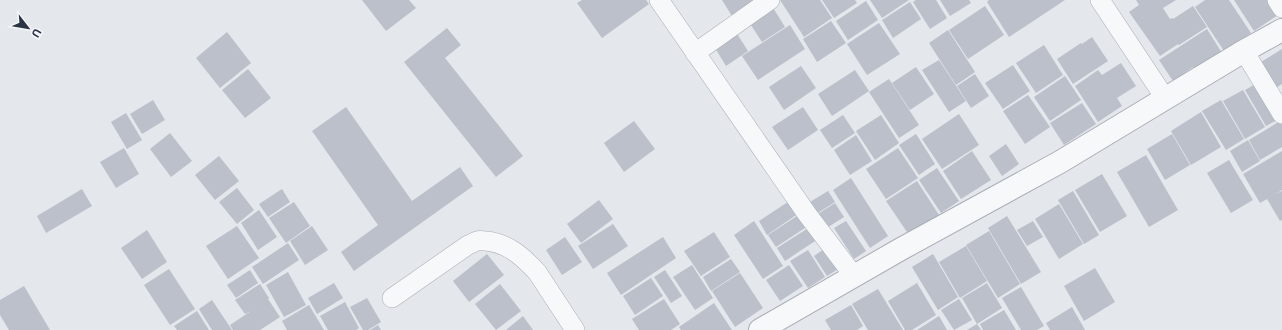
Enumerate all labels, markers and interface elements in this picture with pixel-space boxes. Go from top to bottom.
north arrow [8,8,48,48]
text: U [28,26,46,41]

